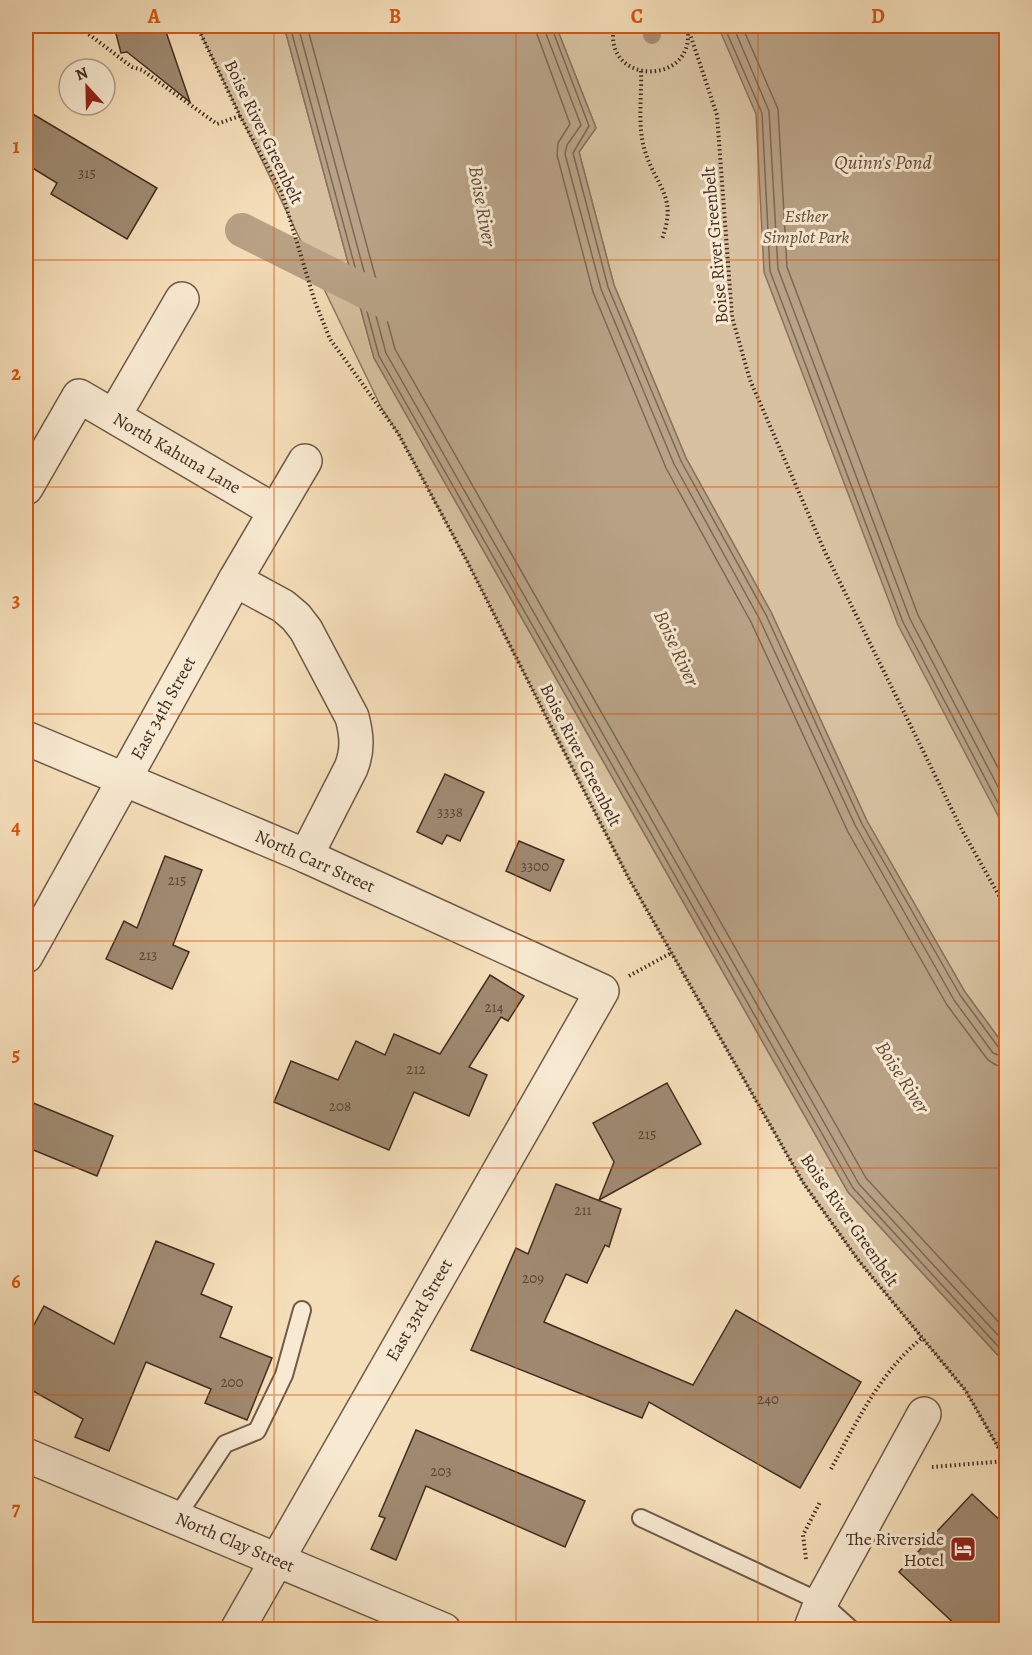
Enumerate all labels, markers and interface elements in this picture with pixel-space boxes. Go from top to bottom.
text: A [147,3,161,30]
text: B [389,3,401,30]
text: C [631,3,643,30]
text: D [871,3,885,30]
street label: Boise River Greenbelt [219,56,309,208]
north arrow [57,57,117,117]
text: N [72,62,92,86]
text: 1 [12,133,20,160]
water label: Quinn's Pond [834,149,932,176]
house number: 315 [78,163,96,183]
water label: Boise River [462,164,503,249]
street label: Boise River Greenbelt [696,165,734,324]
park label: Esther Simplot Park [763,204,849,249]
text: 2 [11,360,21,387]
street label: North Kahuna Lane [109,407,245,499]
text: 3 [12,587,20,614]
water label: Boise River [647,606,706,692]
street label: East 34th Street [125,652,201,764]
street label: Boise River Greenbelt [535,679,627,831]
house number: 3338 [437,802,463,822]
text: 4 [11,814,21,841]
street label: North Carr Street [251,824,379,898]
house number: 3300 [521,856,549,876]
house number: 215 [168,870,186,890]
house number: 213 [139,945,157,965]
house number: 214 [484,997,504,1017]
water label: Boise River [869,1036,937,1119]
text: 5 [12,1041,20,1068]
house number: 212 [406,1059,426,1079]
house number: 208 [329,1096,351,1116]
house number: 215 [638,1124,656,1144]
street label: Boise River Greenbelt [795,1149,905,1291]
house number: 211 [574,1200,592,1220]
street label: East 33rd Street [380,1254,458,1366]
text: 6 [11,1268,21,1295]
house number: 209 [522,1268,544,1288]
house number: 200 [220,1372,244,1392]
house number: 240 [757,1389,779,1409]
house number: 203 [430,1461,452,1481]
text: 7 [12,1495,21,1522]
street label: North Clay Street [172,1506,298,1578]
place label: The Riverside Hotel [846,1527,945,1572]
hotel icon: The Riverside Hotel [948,1534,978,1564]

